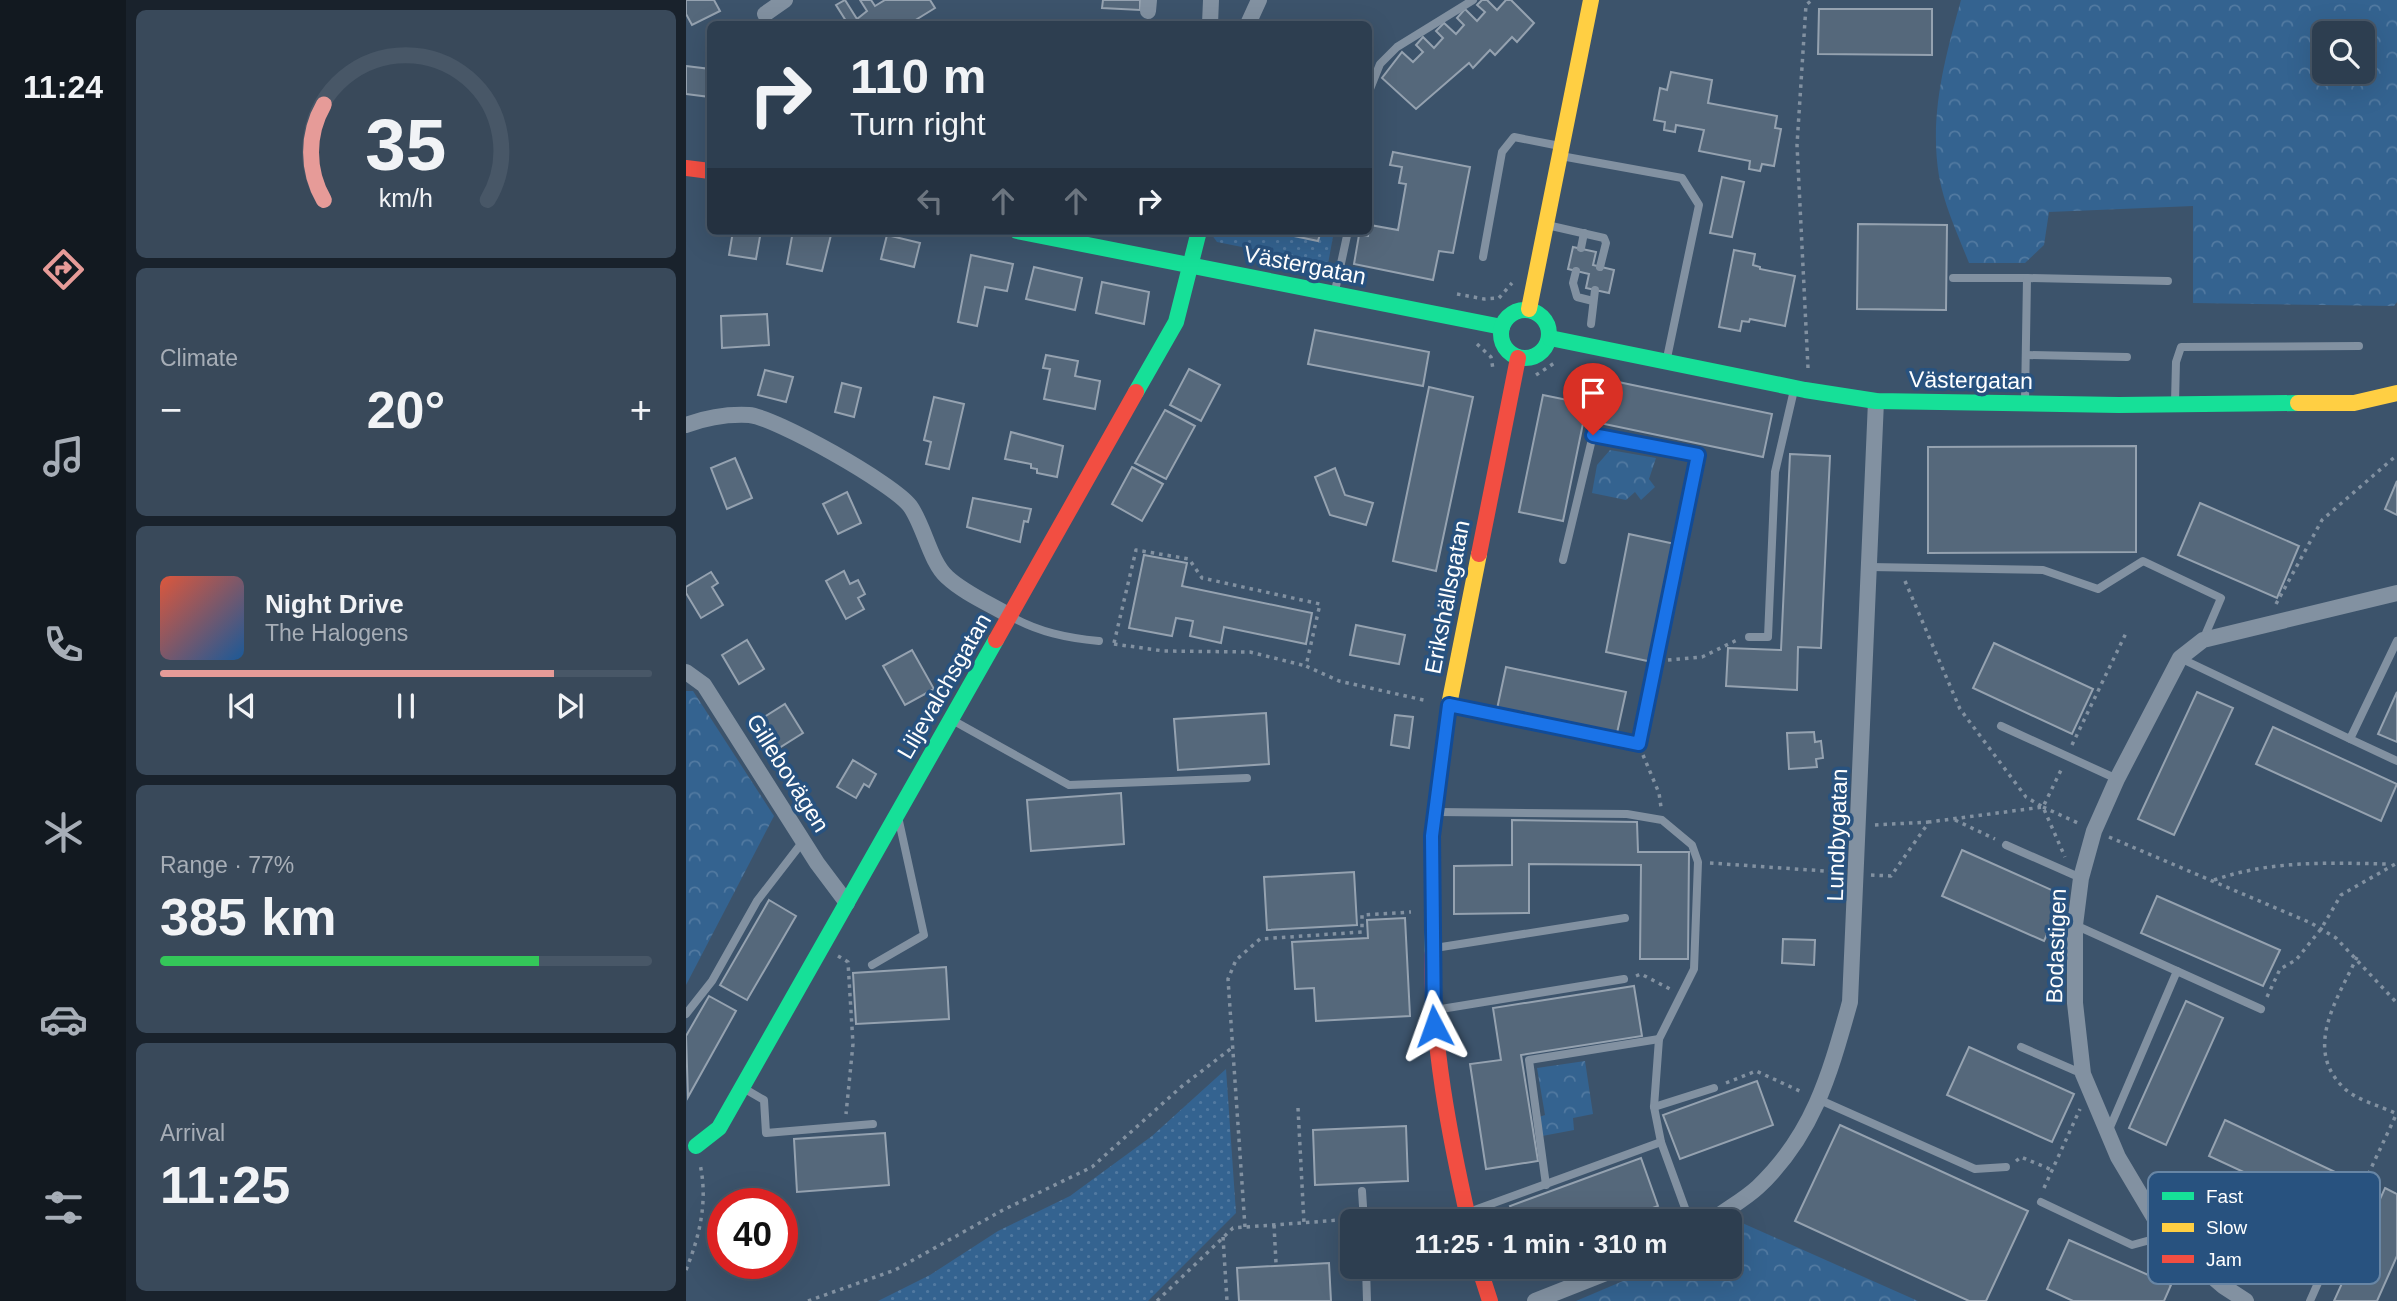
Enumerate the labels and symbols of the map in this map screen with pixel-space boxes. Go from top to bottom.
street label: Västergatan [1242,240,1368,290]
pin [1563,363,1623,435]
street label: Västergatan [1909,366,2033,394]
street label: Erikshällsgatan [1419,518,1475,676]
street label: Liljevalchsgatan [892,609,996,763]
street label: Gillebovägen [741,709,835,837]
street label: Lundbygatan [1822,768,1852,902]
street label: Bodastigen [2041,888,2071,1004]
position arrow [1397,989,1471,1063]
legend [2148,1172,2380,1284]
text: Fast [2206,1186,2244,1207]
speed limit sign: 40 [707,1188,798,1279]
text: Slow [2206,1217,2247,1238]
text: Jam [2206,1249,2242,1270]

